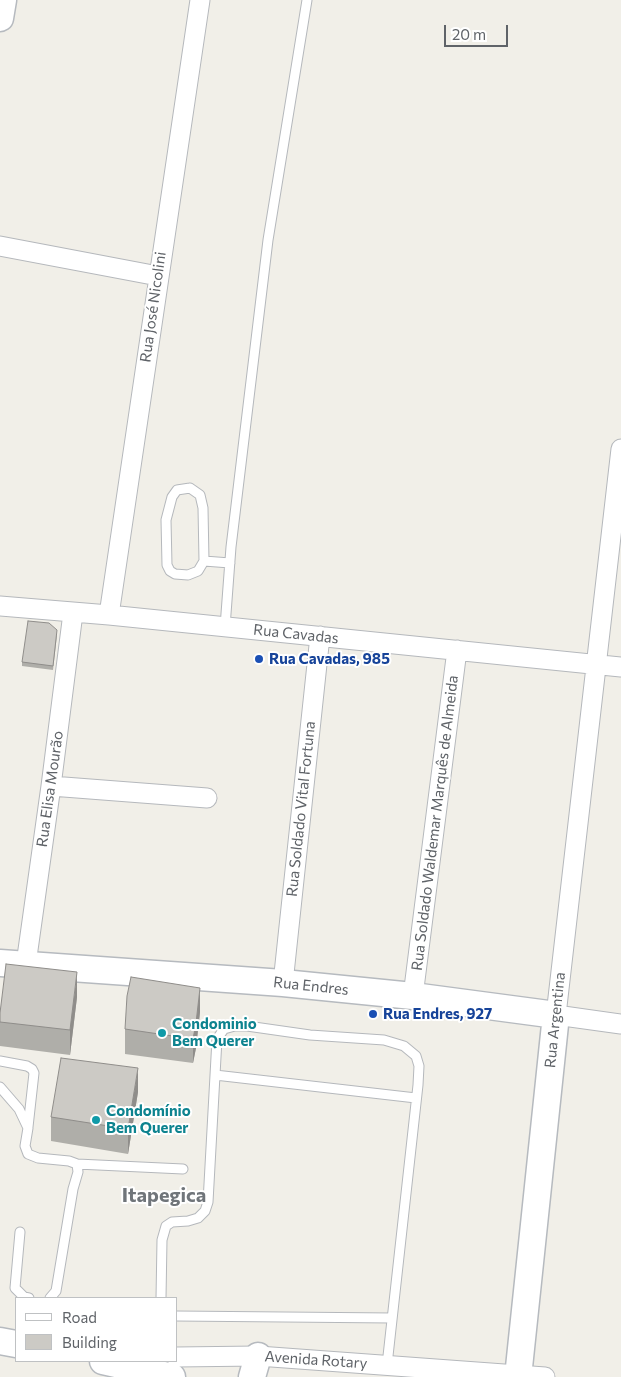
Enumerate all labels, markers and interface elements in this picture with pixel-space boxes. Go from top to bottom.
scale bar [446,15,510,47]
text: 20 m [452,25,486,43]
street label: Rua José Nicolini [136,251,170,363]
street label: Rua Cavadas [252,621,340,647]
place label: Rua Cavadas, 985 [269,650,390,668]
marker: Rua Cavadas, 985 [253,653,265,665]
street label: Rua Soldado Waldemar Marquês de Almeida [408,674,462,972]
street label: Rua Soldado Vital Fortuna [283,720,319,898]
street label: Rua Elisa Mourão [33,730,67,848]
street label: Rua Argentina [541,971,569,1069]
street label: Rua Endres [272,973,350,999]
place label: Rua Endres, 927 [383,1005,492,1023]
marker: Rua Endres, 927 [367,1008,379,1020]
place label: Condominio Bem Querer [172,1015,257,1050]
marker: Condominio Bem Querer [156,1027,168,1039]
place label: Condomínio Bem Querer [106,1102,191,1137]
marker: Condomínio Bem Querer [90,1114,102,1126]
district label: Itapegica [122,1183,206,1207]
legend [15,1297,178,1362]
text: Road [62,1308,97,1326]
text: Building [62,1333,117,1351]
street label: Avenida Rotary [264,1347,368,1373]

